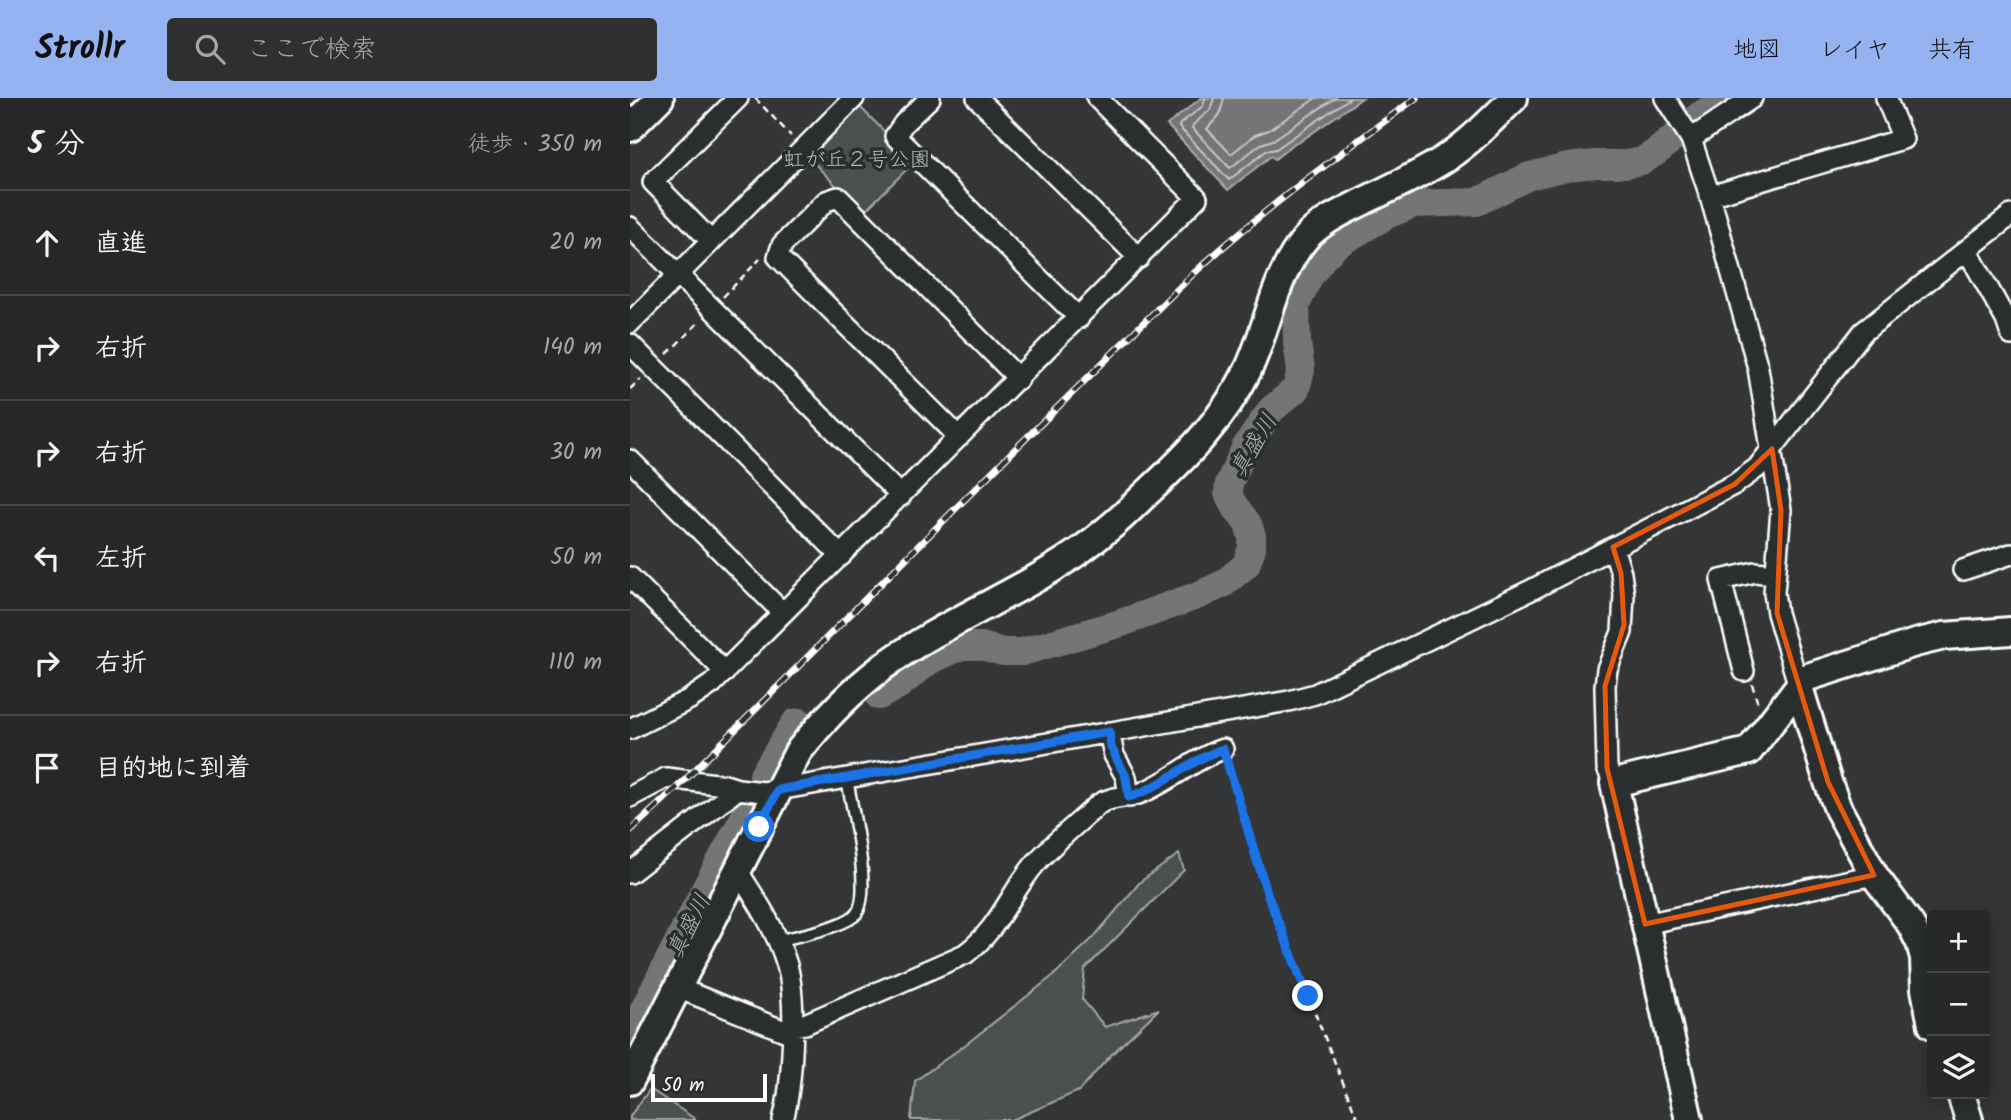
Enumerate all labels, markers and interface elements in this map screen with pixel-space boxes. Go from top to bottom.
search box [167,18,657,81]
text: Strollr [35,23,125,76]
text: ここで検索 [247,29,377,71]
icon: search [191,30,229,68]
text: 地図 [1733,31,1781,70]
text: レイヤ [1819,31,1890,70]
text: 共有 [1928,31,1976,70]
text: 5 分 [28,121,85,169]
text: 徒歩 · 350 m [468,127,602,163]
park label: 虹が丘２号公園 [784,144,931,177]
text: 直進 [95,223,147,265]
icon: ahead [28,224,66,262]
text: 20 m [550,225,602,261]
text: 右折 [95,328,147,370]
icon: right [28,329,66,367]
text: 140 m [543,330,602,366]
water label: 真盛川 [1222,407,1288,485]
text: 右折 [95,433,147,475]
icon: right [28,434,66,472]
text: 30 m [550,435,602,471]
text: 左折 [95,538,147,580]
icon: left [28,539,66,577]
text: 50 m [551,540,602,576]
text: 右折 [95,643,147,685]
icon: right [28,644,66,682]
text: 110 m [549,645,602,681]
text: 目的地に到着 [95,748,251,790]
icon: arrive [28,749,66,787]
route start [743,811,774,842]
water label: 真盛川 [658,888,721,966]
map controls [1927,910,1990,1099]
button: + [1927,910,1990,973]
button: − [1927,973,1990,1036]
route end [1292,980,1323,1011]
button: layers [1927,1036,1990,1099]
scale bar [651,1071,766,1103]
text: 50 m [662,1071,704,1101]

